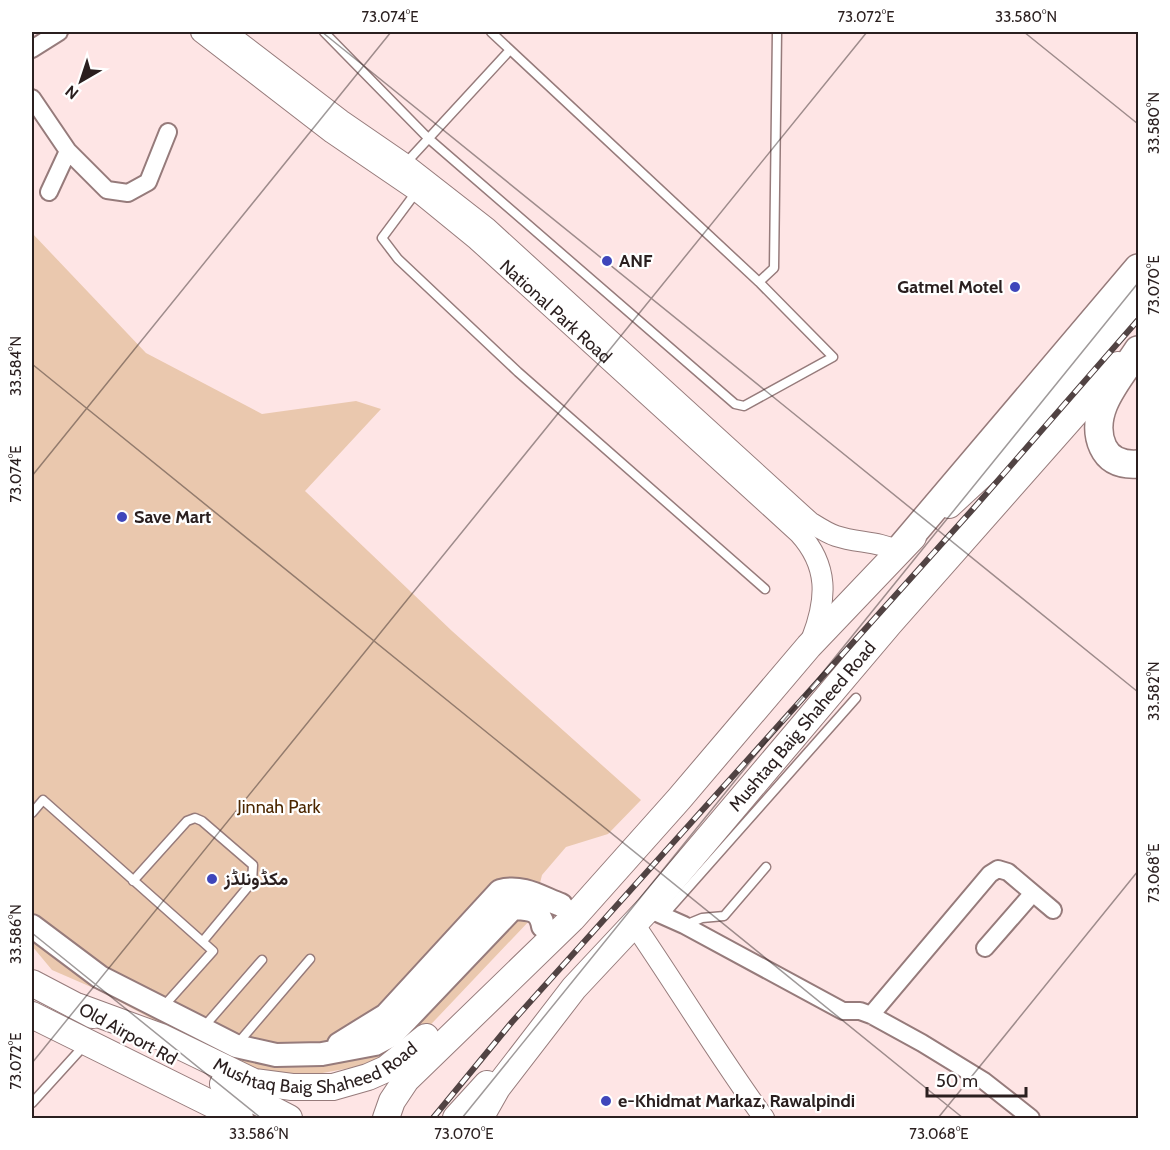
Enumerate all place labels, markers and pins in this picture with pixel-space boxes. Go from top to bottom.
place label: ANF [619,250,653,272]
marker: ANF [600,254,614,268]
place label: Gatmel Motel [897,276,1003,298]
marker: Gatmel Motel [1008,280,1022,294]
place label: Save Mart [134,506,211,528]
marker: Save Mart [115,510,129,524]
place label: مکڈونلڈز [223,868,289,890]
marker: مکڈونلڈز [205,872,219,886]
place label: e-Khidmat Markaz, Rawalpindi [618,1090,855,1112]
marker: e-Khidmat Markaz, Rawalpindi [599,1094,613,1108]

